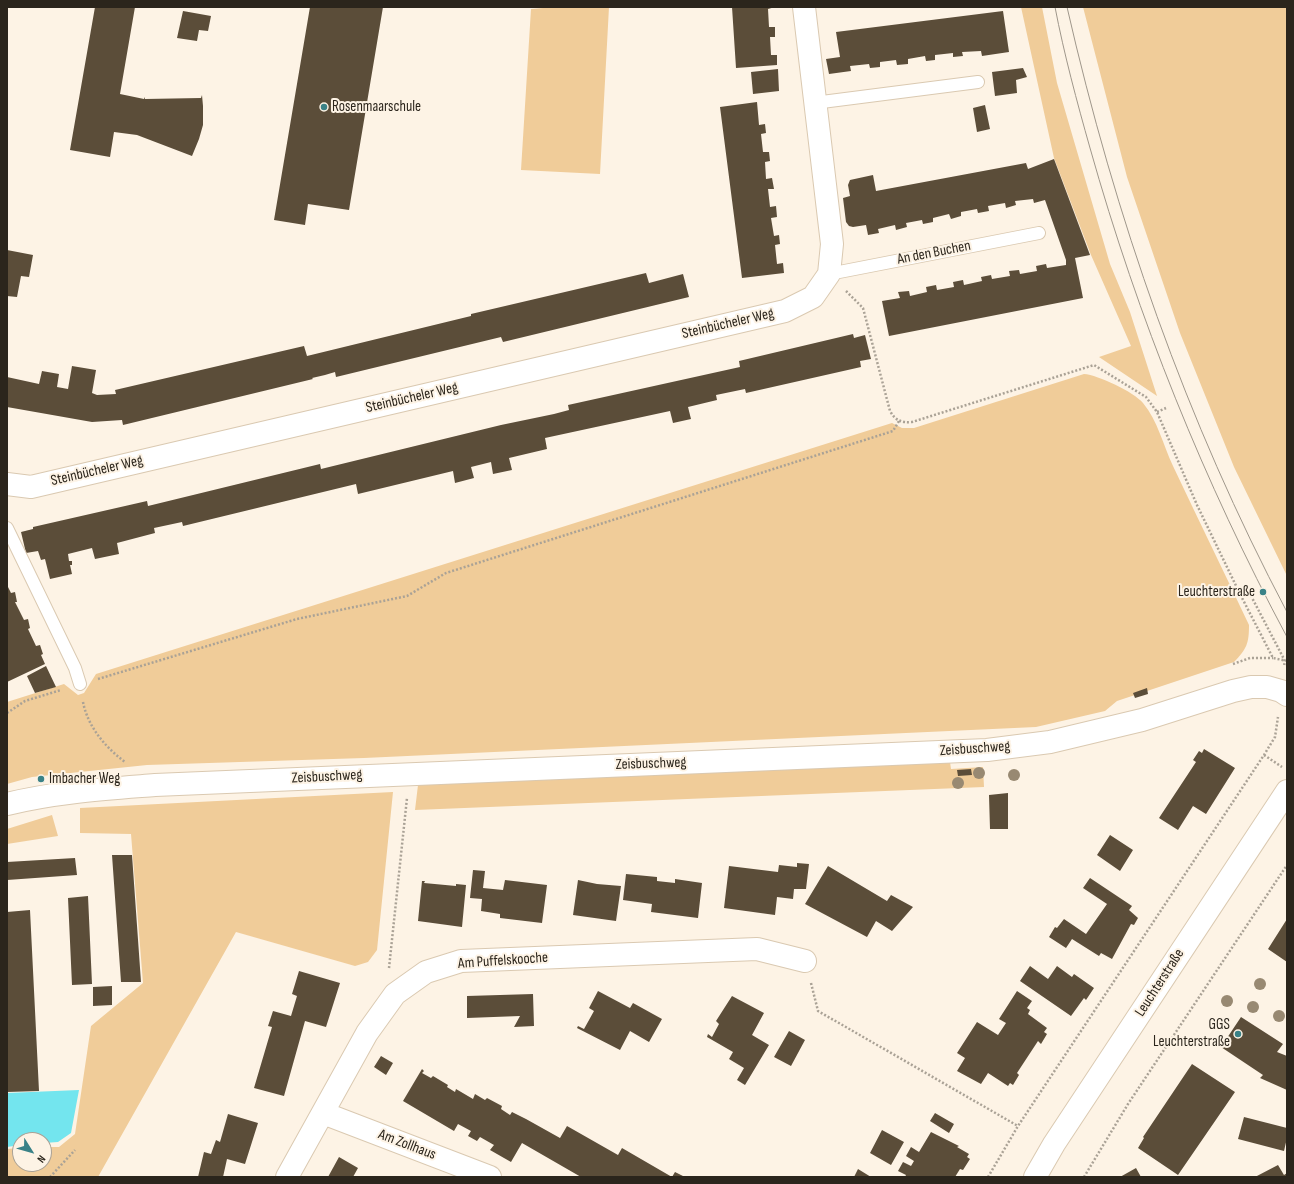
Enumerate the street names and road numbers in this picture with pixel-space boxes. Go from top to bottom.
street label: An den Buchen [896,237,972,269]
street label: Steinbücheler Weg [680,305,776,343]
street label: Steinbücheler Weg [364,379,460,417]
street label: Steinbücheler Weg [49,452,145,490]
street label: Zeisbuschweg [939,738,1011,760]
street label: Zeisbuschweg [615,754,687,774]
street label: Zeisbuschweg [291,766,363,788]
street label: Leuchterstraße [1132,946,1188,1020]
street label: Am Puffelskooche [457,949,549,973]
street label: Am Zollhaus [376,1126,438,1164]

